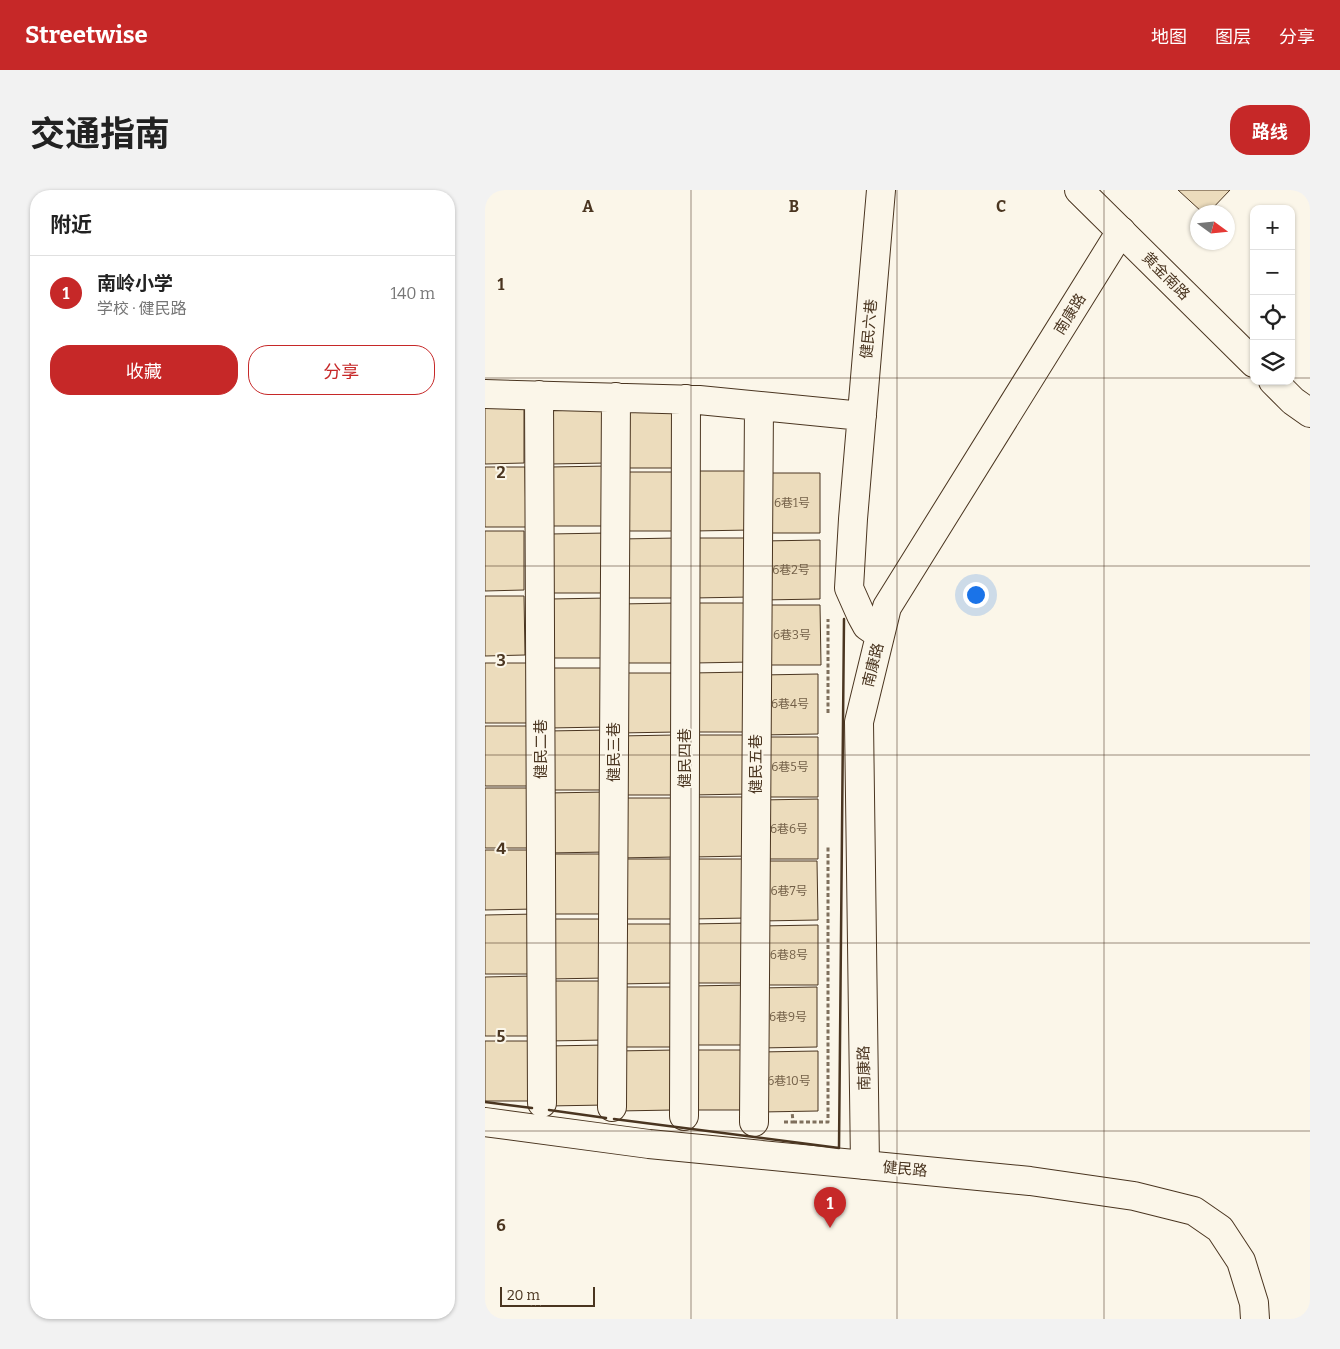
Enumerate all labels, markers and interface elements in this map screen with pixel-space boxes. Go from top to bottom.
text: Streetwise [25,21,148,49]
text: 地图 [1151,26,1187,48]
text: 图层 [1215,26,1251,48]
text: 分享 [1279,26,1315,48]
button: 路线 [1230,105,1310,155]
text: 交通指南 [30,113,170,155]
text: A [582,197,594,216]
text: B [789,197,799,216]
text: C [996,197,1006,216]
north arrow [1190,205,1235,250]
map controls [1250,205,1295,385]
button: + [1250,205,1295,250]
text: 附近 [50,212,92,238]
street label: 黄金南路 [1138,248,1194,304]
button: − [1250,250,1295,295]
text: 南岭小学 [97,272,173,295]
text: 1 [498,275,505,294]
text: 1 [63,284,69,303]
text: 140 m [390,284,435,303]
street label: 南康路 [1050,290,1090,338]
button: locate [1250,295,1295,340]
street label: 健民六巷 [857,298,881,360]
text: 学校 · 健民路 [97,299,187,318]
button: layers [1250,340,1295,385]
button: 收藏 [50,345,238,395]
button: 分享 [248,345,435,395]
text: 2 [496,463,506,482]
house number: 6巷1号 [774,496,810,510]
house number: 6巷2号 [772,563,810,577]
your location [963,582,989,608]
house number: 6巷3号 [773,628,811,642]
street label: 南康路 [859,641,887,689]
text: 3 [496,651,506,670]
house number: 6巷4号 [771,697,809,711]
street label: 健民二巷 [532,719,550,779]
street label: 健民三巷 [605,722,623,782]
street label: 健民四巷 [676,728,694,788]
street label: 健民五巷 [747,734,765,794]
house number: 6巷5号 [771,760,809,774]
house number: 6巷6号 [770,822,808,836]
text: 4 [496,839,506,858]
house number: 6巷7号 [770,884,808,898]
house number: 6巷8号 [770,948,808,962]
house number: 6巷9号 [769,1010,807,1024]
text: 5 [497,1027,506,1046]
street label: 南康路 [855,1045,873,1091]
house number: 6巷10号 [767,1074,811,1088]
street label: 健民路 [882,1158,928,1180]
pin: 1 [814,1187,846,1228]
text: 6 [496,1216,506,1235]
scale bar [500,1284,595,1307]
text: 20 m [507,1287,540,1304]

